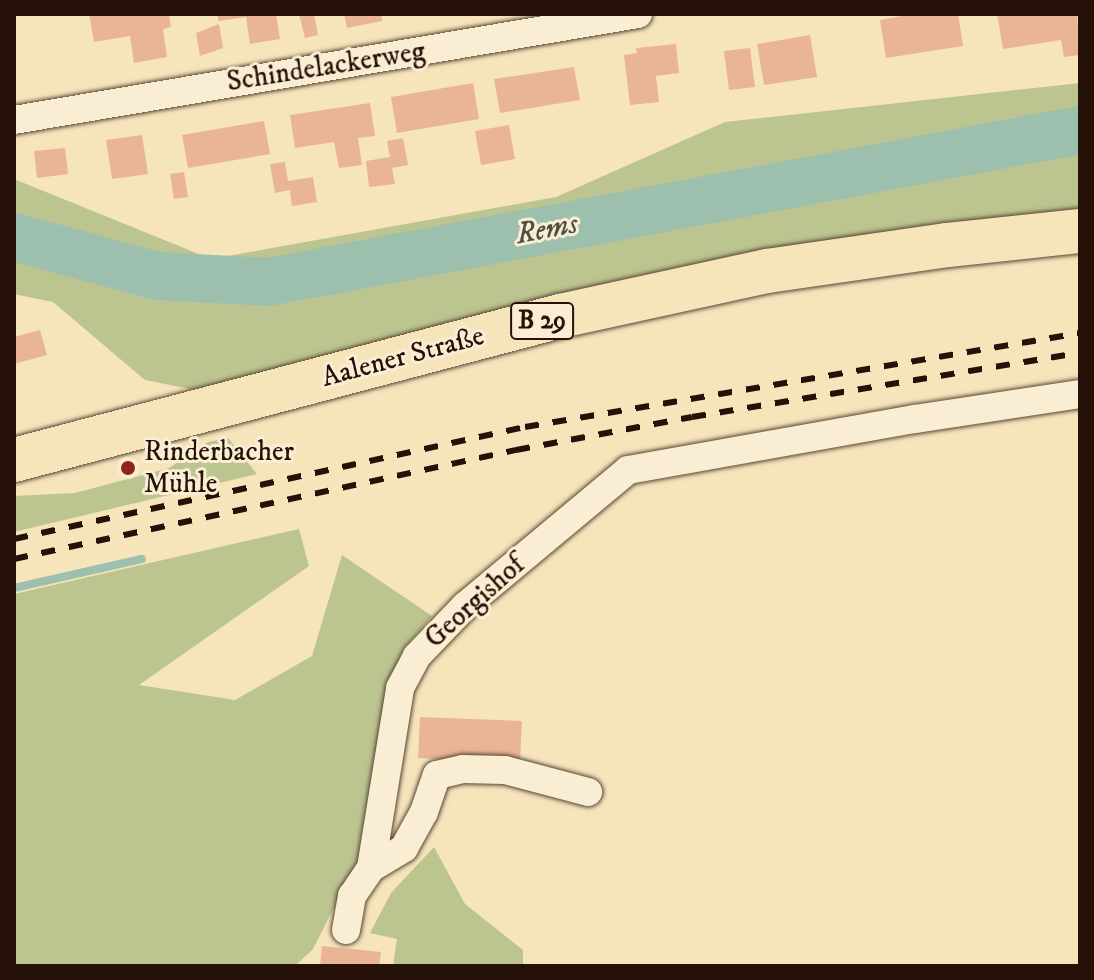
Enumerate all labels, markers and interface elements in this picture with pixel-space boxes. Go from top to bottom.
street label: Schindelackerweg [225,35,427,99]
water label: Rems [513,206,581,254]
road number: B 29 [510,299,574,343]
street label: Aalener Straße [318,319,488,395]
place label: Rinderbacher Mühle [144,435,294,501]
marker: Rinderbacher Mühle [119,459,137,477]
street label: Georgishof [418,549,532,655]

